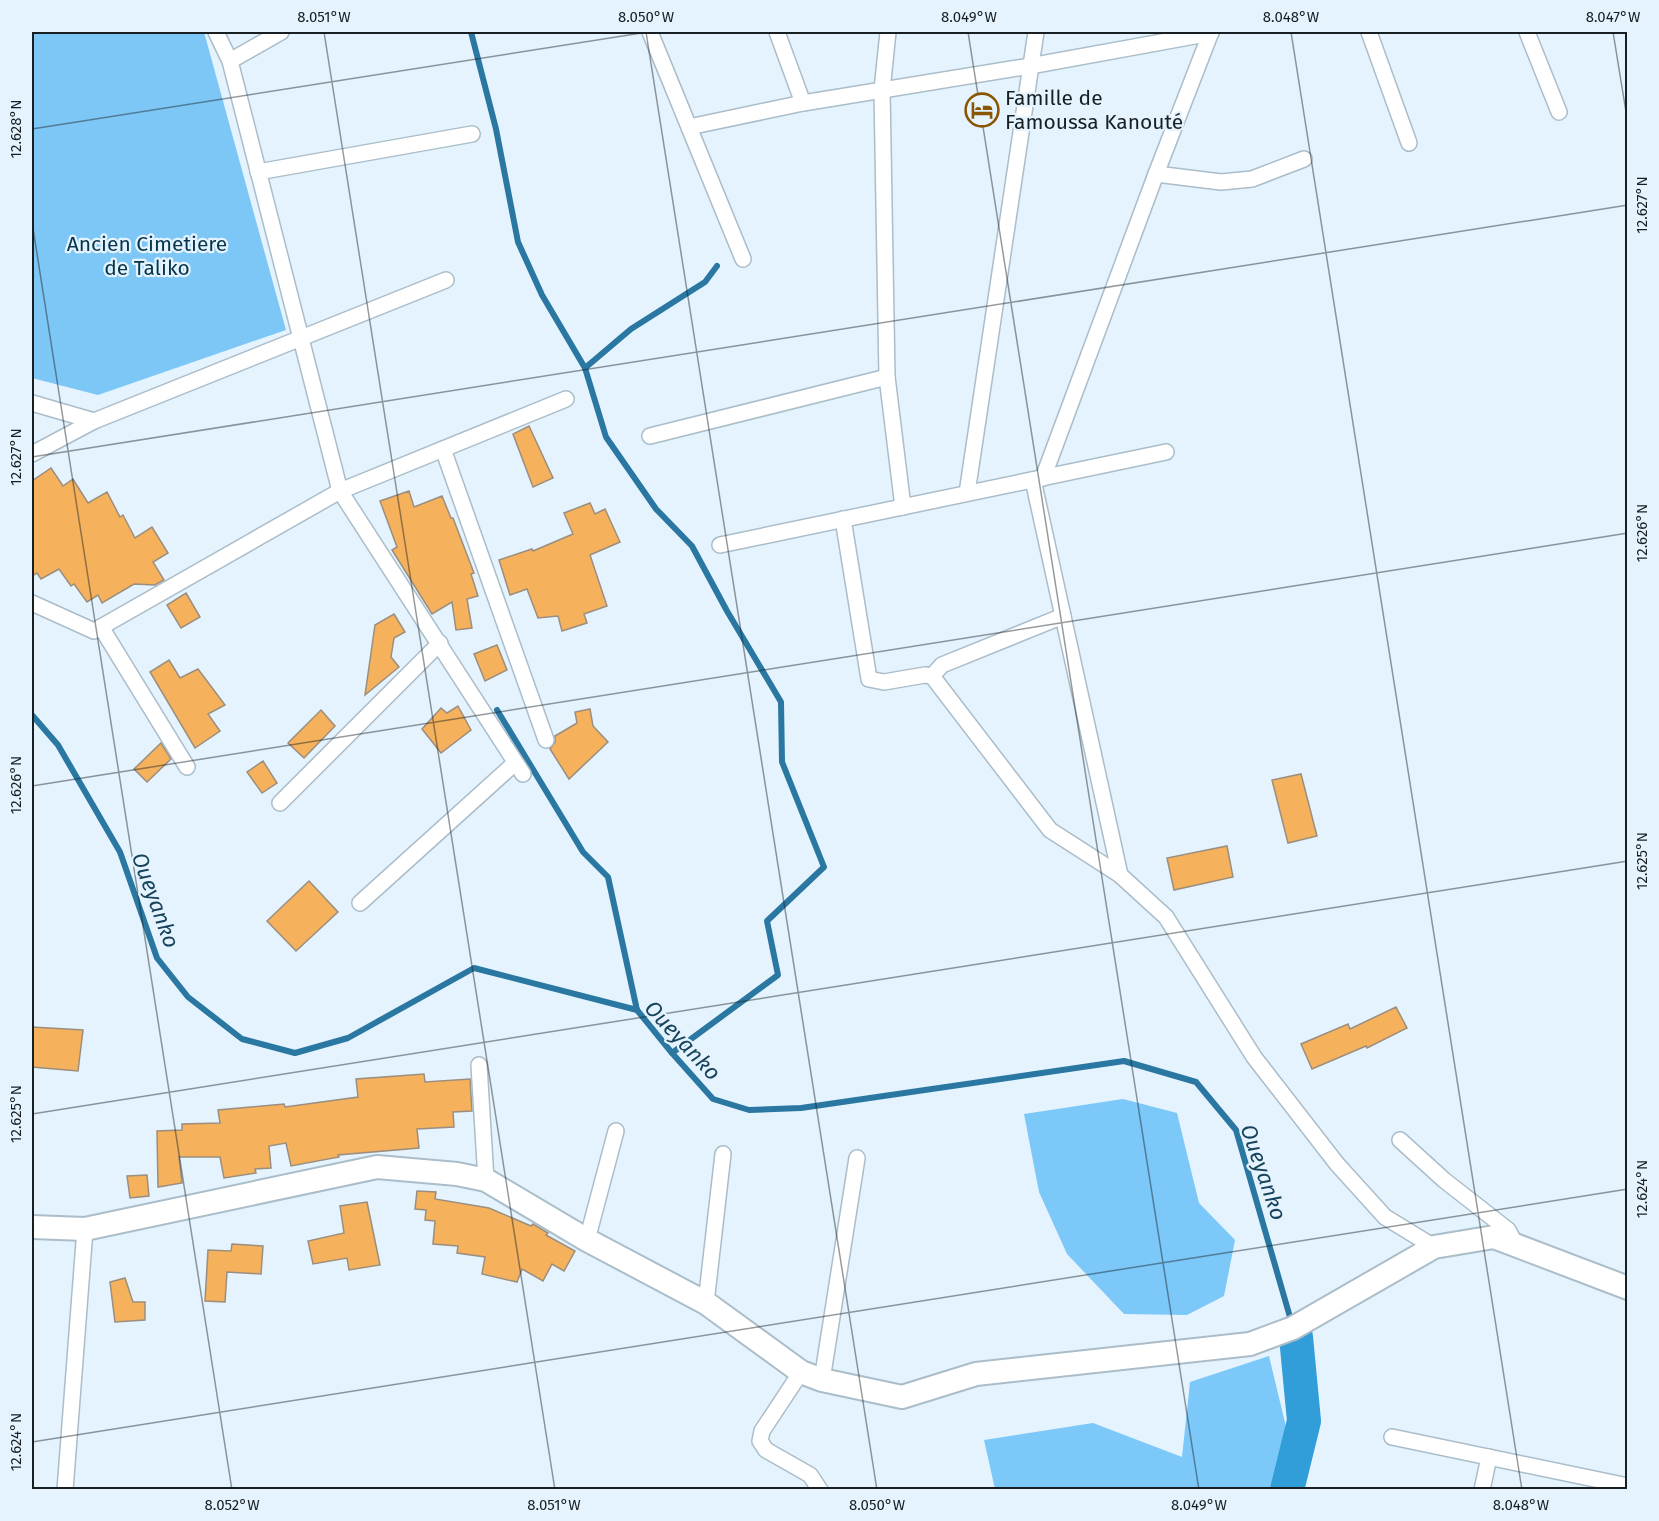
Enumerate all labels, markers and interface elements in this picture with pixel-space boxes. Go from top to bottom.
text: 8.051°W [297,8,351,26]
text: 8.050°W [618,8,675,26]
text: 8.049°W [941,8,998,26]
text: 8.048°W [1263,8,1320,26]
text: 8.047°W [1586,8,1641,26]
place label: Famille de Famoussa Kanouté [1005,85,1183,135]
hotel icon: Famille de Famoussa Kanouté [964,92,1000,128]
text: 12.628°N [7,100,25,158]
text: 12.627°N [1633,176,1651,234]
park label: Ancien Cimetiere de Taliko [67,231,227,281]
text: 12.627°N [7,428,25,486]
text: 12.626°N [1633,504,1651,562]
text: 12.626°N [7,756,25,814]
text: 12.625°N [1633,832,1651,890]
water label: Oueyanko [126,849,185,952]
water label: Oueyanko [639,995,726,1086]
text: 12.625°N [7,1085,25,1143]
water label: Oueyanko [1235,1121,1293,1224]
text: 12.624°N [1633,1160,1651,1218]
text: 12.624°N [7,1413,25,1471]
text: 8.052°W [204,1496,260,1514]
text: 8.051°W [527,1496,581,1514]
text: 8.050°W [849,1496,906,1514]
text: 8.049°W [1171,1496,1228,1514]
text: 8.048°W [1493,1496,1550,1514]

